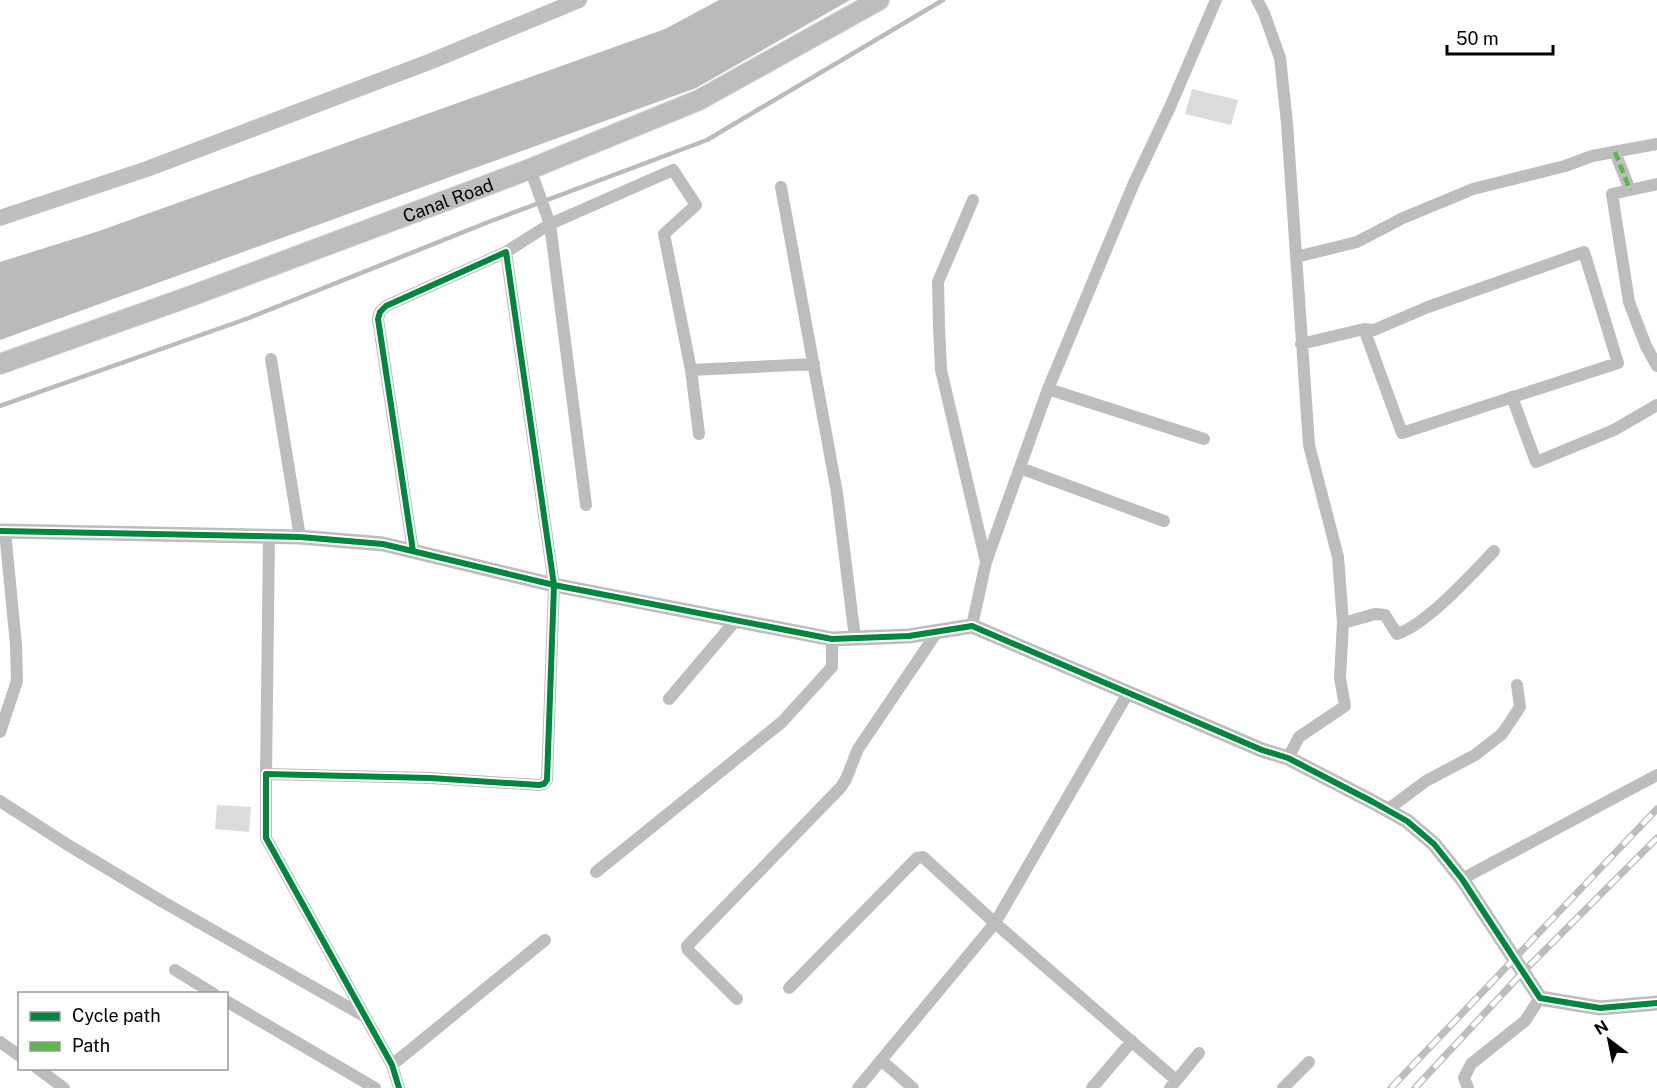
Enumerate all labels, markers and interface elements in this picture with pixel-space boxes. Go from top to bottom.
scale bar [1447,18,1554,56]
text: 50 m [1456,28,1499,49]
street label: Canal Road [400,173,496,226]
legend [18,992,228,1070]
text: Cycle path [72,1005,161,1026]
north arrow [1579,1010,1639,1070]
text: N [1591,1016,1612,1039]
text: Path [72,1035,110,1056]

